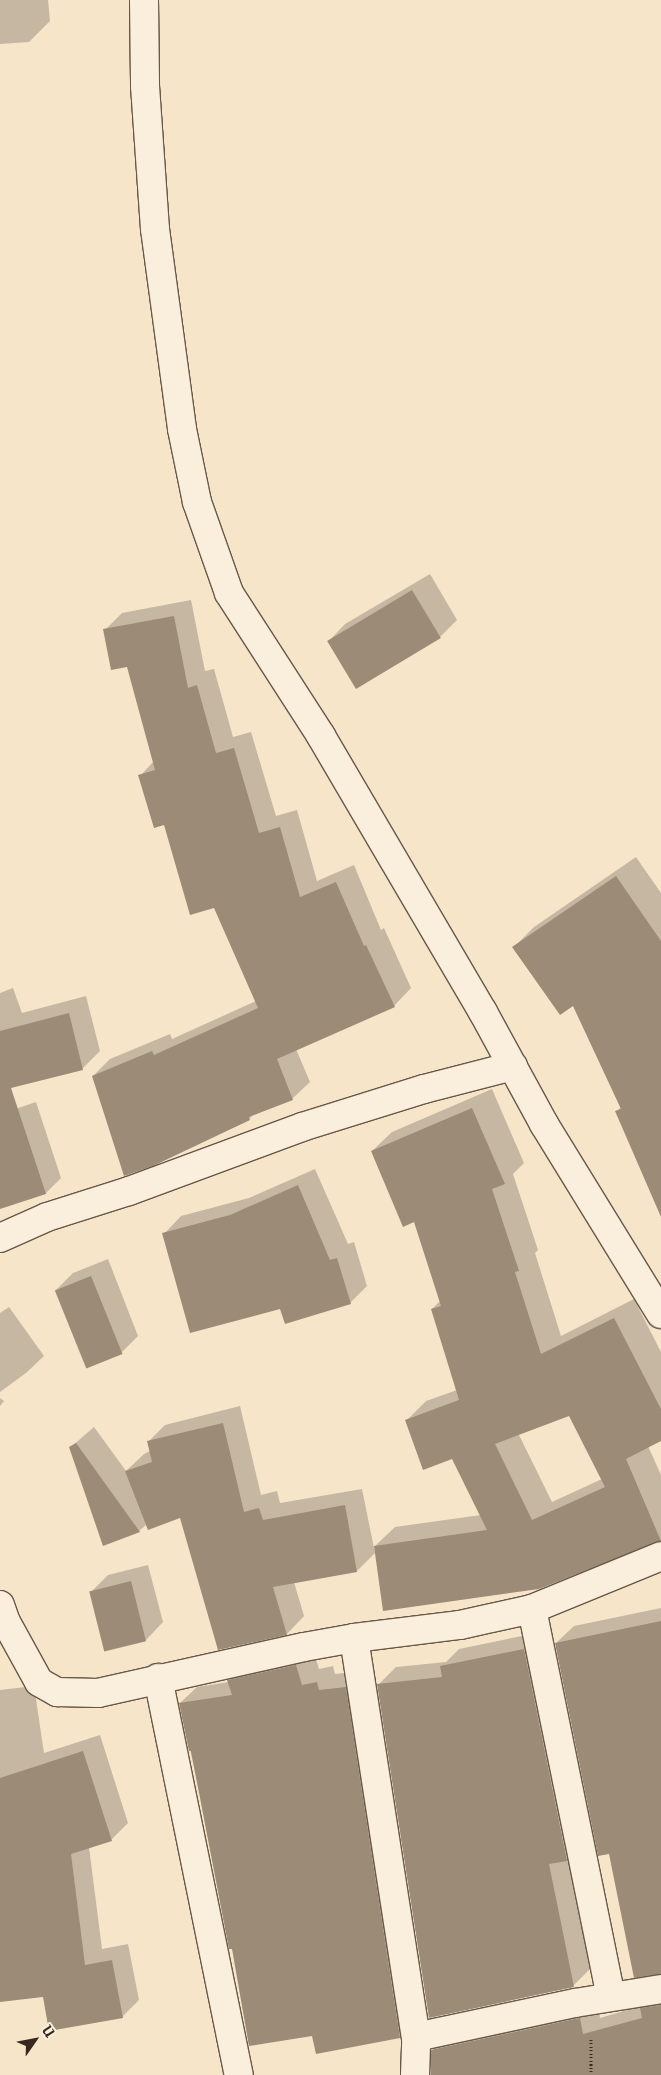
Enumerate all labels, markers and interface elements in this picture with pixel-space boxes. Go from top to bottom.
north arrow [10,2015,60,2065]
text: U [38,2022,58,2041]

